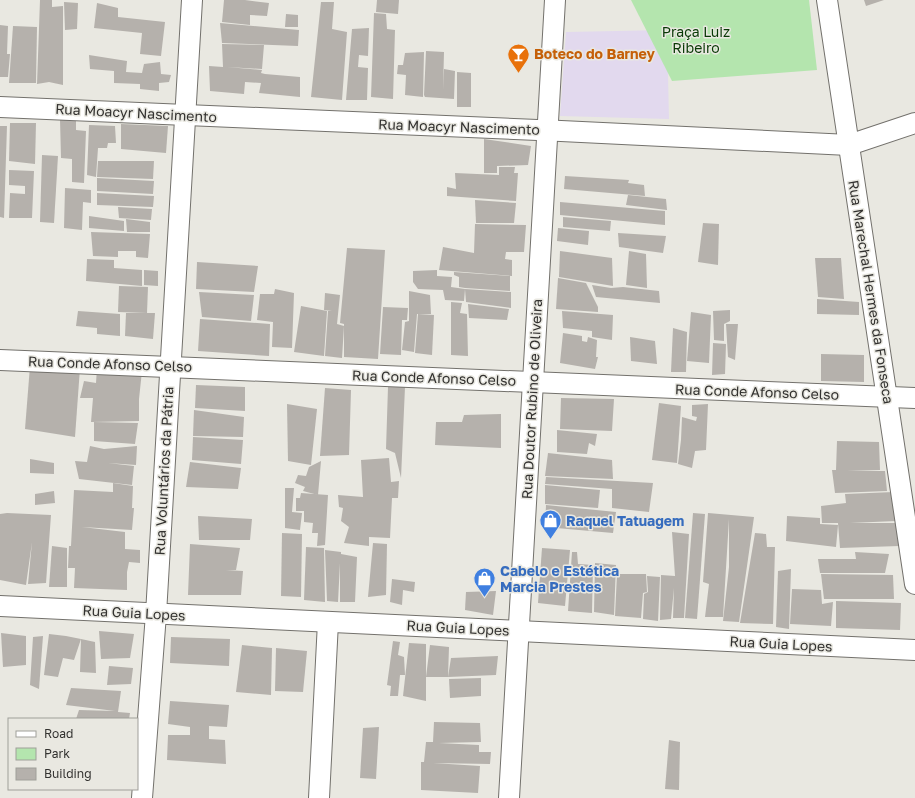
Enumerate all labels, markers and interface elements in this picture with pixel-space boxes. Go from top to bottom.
park label: Praça Luiz Ribeiro [662,23,730,56]
bar icon: Boteco do Barney [505,41,531,74]
place label: Boteco do Barney [534,45,655,62]
street label: Rua Moacyr Nascimento [55,100,217,125]
street label: Rua Moacyr Nascimento [378,115,540,138]
street label: Rua Marechal Hermes da Fonseca [845,179,898,405]
street label: Rua Doutor Rubino de Oliveira [518,298,545,500]
street label: Rua Conde Afonso Celso [28,352,192,375]
street label: Rua Conde Afonso Celso [352,366,516,389]
street label: Rua Conde Afonso Celso [675,380,839,403]
street label: Rua Voluntários da Pátria [151,386,176,556]
shop icon: Raquel Tatuagem [537,508,563,541]
place label: Raquel Tatuagem [566,512,684,529]
place label: Cabelo e Estética Marcia Prestes [500,562,619,595]
shop icon: Cabelo e Estética Marcia Prestes [471,566,497,599]
street label: Rua Guia Lopes [82,601,186,624]
street label: Rua Guia Lopes [406,616,510,639]
street label: Rua Guia Lopes [729,632,833,655]
legend [8,718,138,790]
text: Road [44,726,73,741]
text: Park [44,746,70,761]
text: Building [44,766,92,781]

